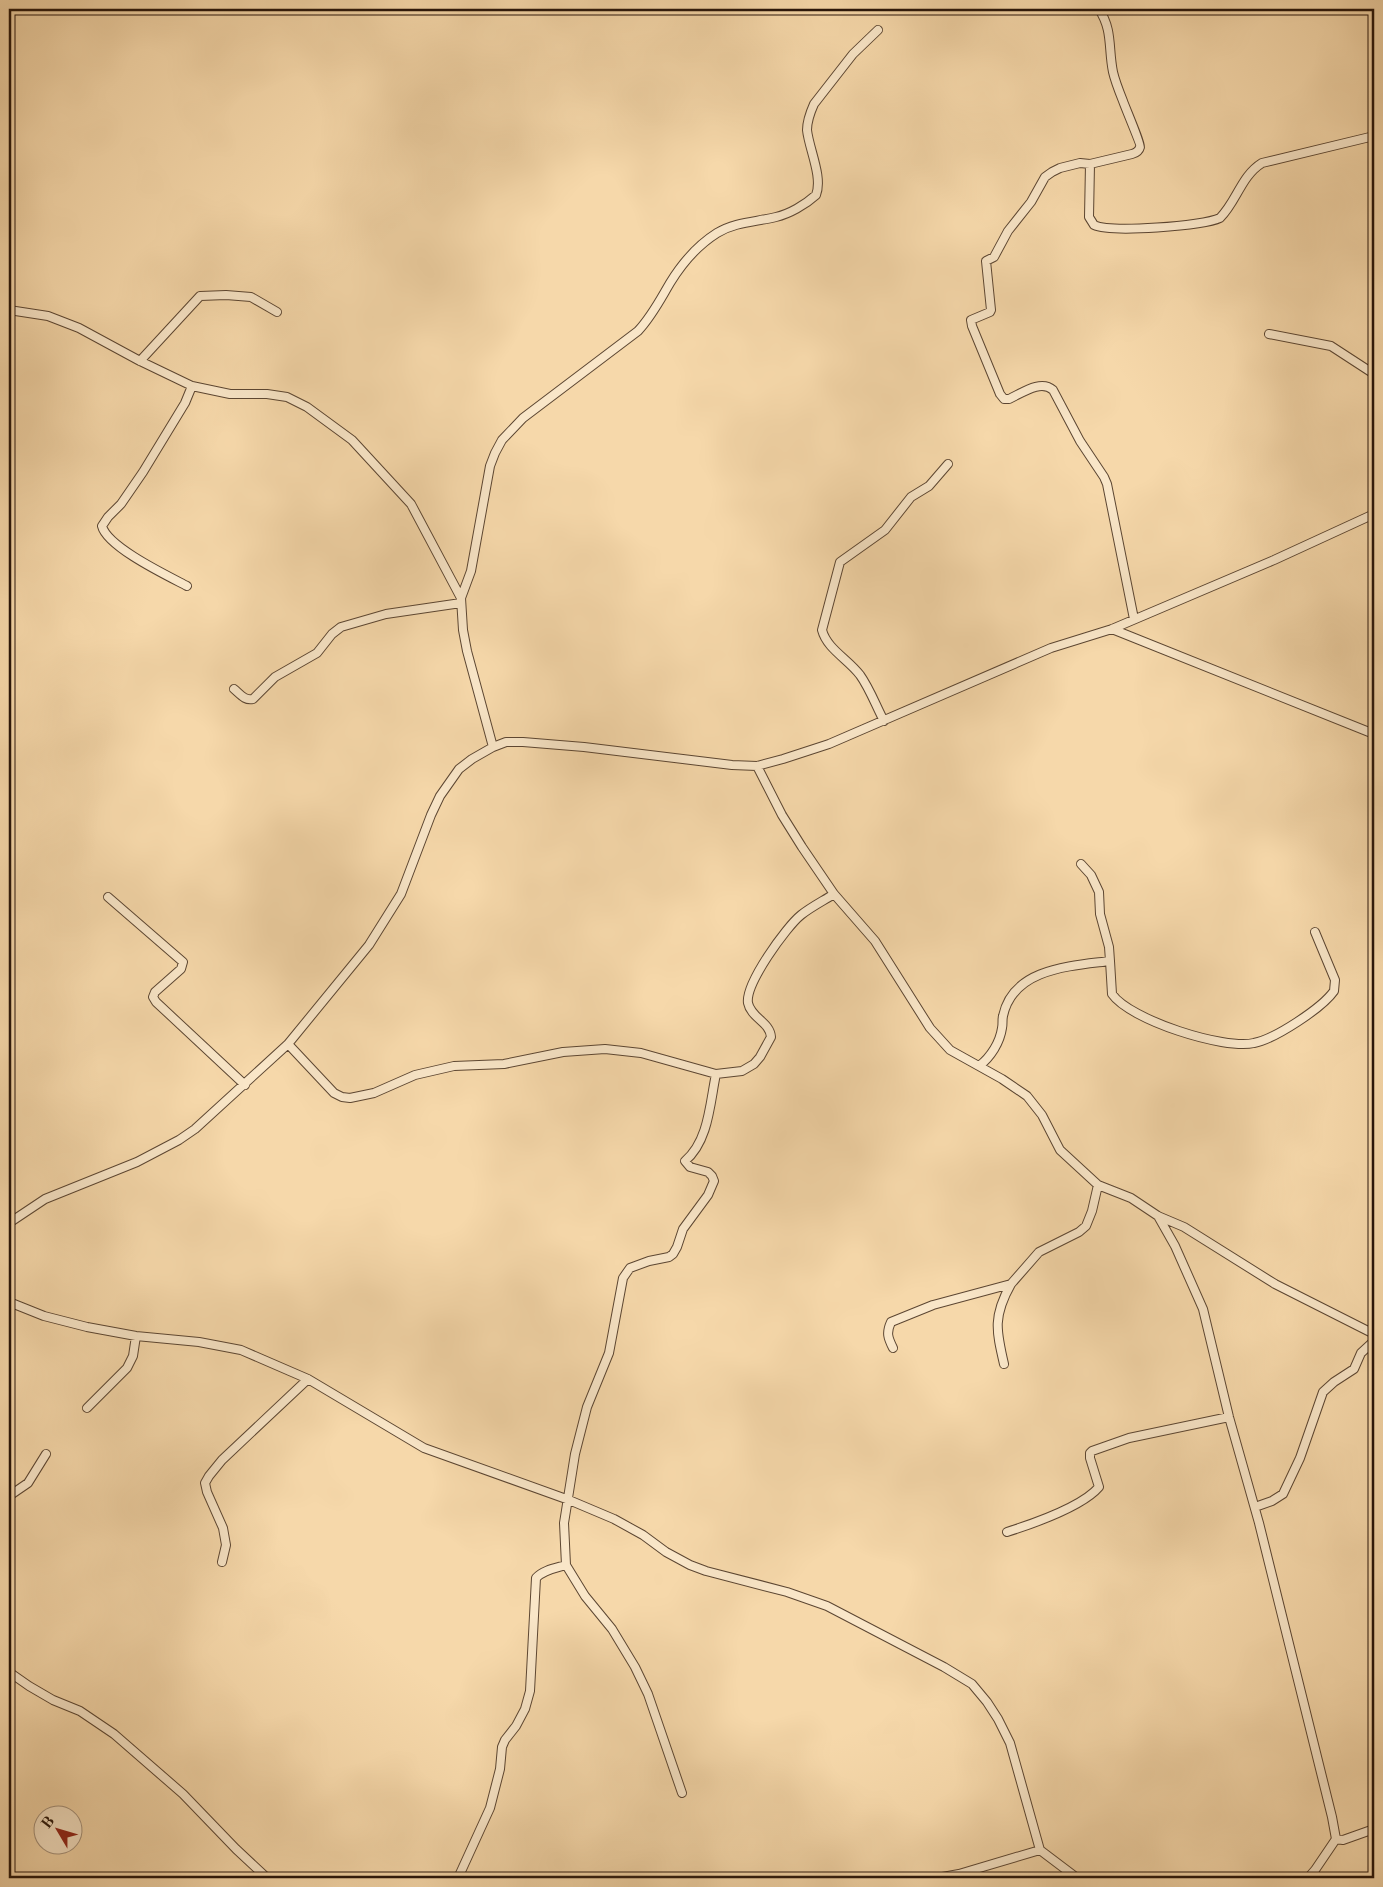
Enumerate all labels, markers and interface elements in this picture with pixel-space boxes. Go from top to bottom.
north arrow [32,1804,82,1854]
text: B [38,1813,59,1832]

